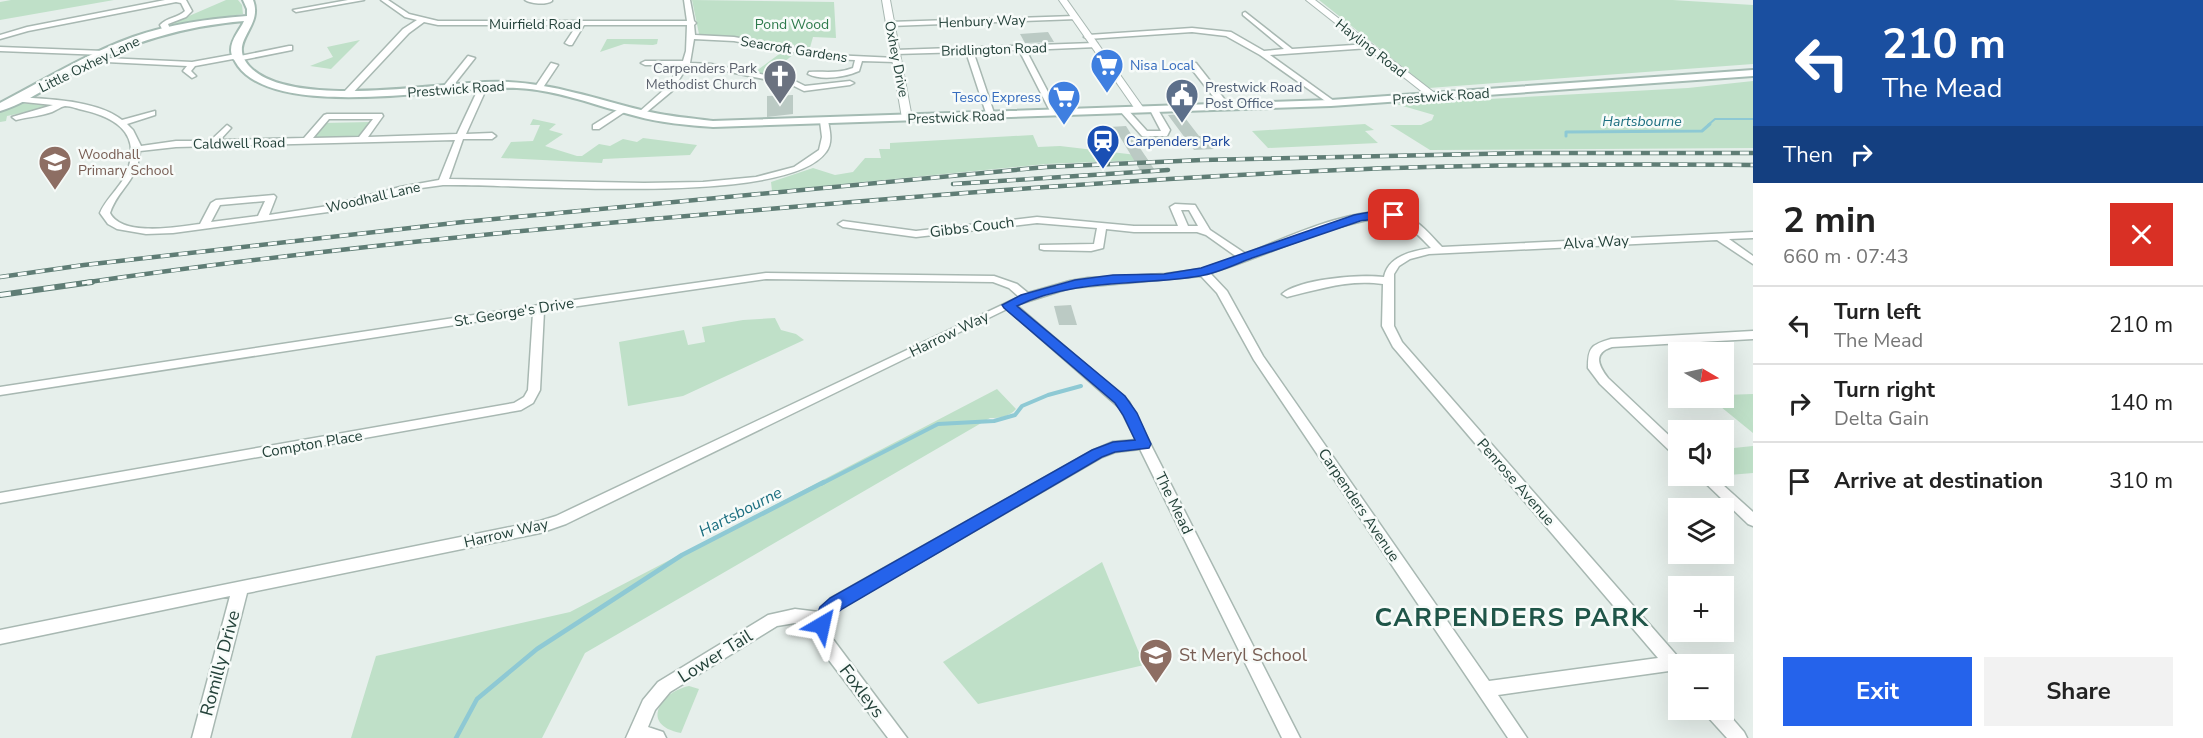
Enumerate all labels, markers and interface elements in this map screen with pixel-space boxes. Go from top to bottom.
street label: Henbury Way [938,10,1027,33]
street label: Muirfield Road [489,15,581,34]
park label: Pond Wood [755,15,829,34]
street label: Hayling Road [1331,15,1410,82]
text: 210 m [1882,16,2006,73]
street label: Oxhey Drive [880,19,913,99]
icon: left [1783,24,1861,102]
street label: Little Oxhey Lane [36,32,143,97]
street label: Seacroft Gardens [739,32,849,67]
street label: Bridlington Road [941,38,1047,61]
supermarket icon: Nisa Local [1089,47,1125,94]
place label: Nisa Local [1130,56,1196,75]
church icon: Carpenders Park Methodist Church [762,58,798,105]
place label: Carpenders Park Methodist Church [646,59,758,94]
text: The Mead [1882,70,2002,107]
street label: Prestwick Road [407,77,505,102]
public building icon: Prestwick Road Post Office [1164,77,1200,124]
place label: Prestwick Road Post Office [1205,78,1302,113]
supermarket icon: Tesco Express [1046,79,1082,126]
street label: Prestwick Road [1392,84,1490,109]
place label: Tesco Express [952,88,1041,107]
street label: Prestwick Road [907,106,1005,129]
water label: Hartsbourne [1602,112,1682,131]
station icon: Carpenders Park [1085,123,1121,170]
place label: Carpenders Park [1126,132,1231,151]
street label: Caldwell Road [193,133,285,154]
icon: right [1845,138,1878,171]
text: Then [1783,140,1833,170]
school or university icon: Woodhall Primary School [37,144,73,191]
place label: Woodhall Primary School [78,145,174,180]
street label: Woodhall Lane [324,177,422,218]
pin [1368,189,1419,240]
text: 2 min [1783,196,1876,245]
icon: arrive [1377,198,1410,231]
button: close [2110,203,2173,266]
street label: Gibbs Couch [929,212,1015,242]
street label: Alva Way [1563,230,1630,254]
text: 660 m · 07:43 [1783,243,1909,270]
street label: St. George's Drive [453,293,575,331]
text: Turn left [1834,297,1921,327]
street label: Harrow Way [906,306,992,362]
icon: left [1783,309,1816,342]
text: 210 m [2109,310,2173,340]
text: The Mead [1834,327,1923,354]
north arrow [1668,342,1734,408]
map controls [1668,342,1734,720]
text: Turn right [1834,375,1935,405]
icon: right [1783,387,1816,420]
text: 140 m [2109,388,2173,418]
text: Delta Gain [1834,405,1929,432]
button: sound [1668,420,1734,486]
street label: Compton Place [260,425,364,463]
street label: Penrose Avenue [1473,434,1559,530]
street label: Carpenders Avenue [1314,444,1404,566]
icon: arrive [1783,465,1816,498]
text: Arrive at destination [1834,466,2043,496]
text: 310 m [2109,466,2173,496]
street label: The Mead [1150,469,1198,537]
water label: Hartsbourne [695,481,786,542]
button: layers [1668,498,1734,564]
street label: Harrow Way [462,514,550,552]
button: + [1668,576,1734,642]
position arrow [790,593,854,657]
district label: CARPENDERS PARK [1375,600,1649,635]
street label: Romilly Drive [194,608,246,718]
street label: Lower Tail [673,623,757,688]
school or university icon: St Meryl School [1138,637,1174,684]
place label: St Meryl School [1179,643,1308,667]
button: − [1668,654,1734,720]
button: Exit [1783,657,1972,726]
button: Share [1984,657,2173,726]
street label: Foxleys [834,659,890,723]

